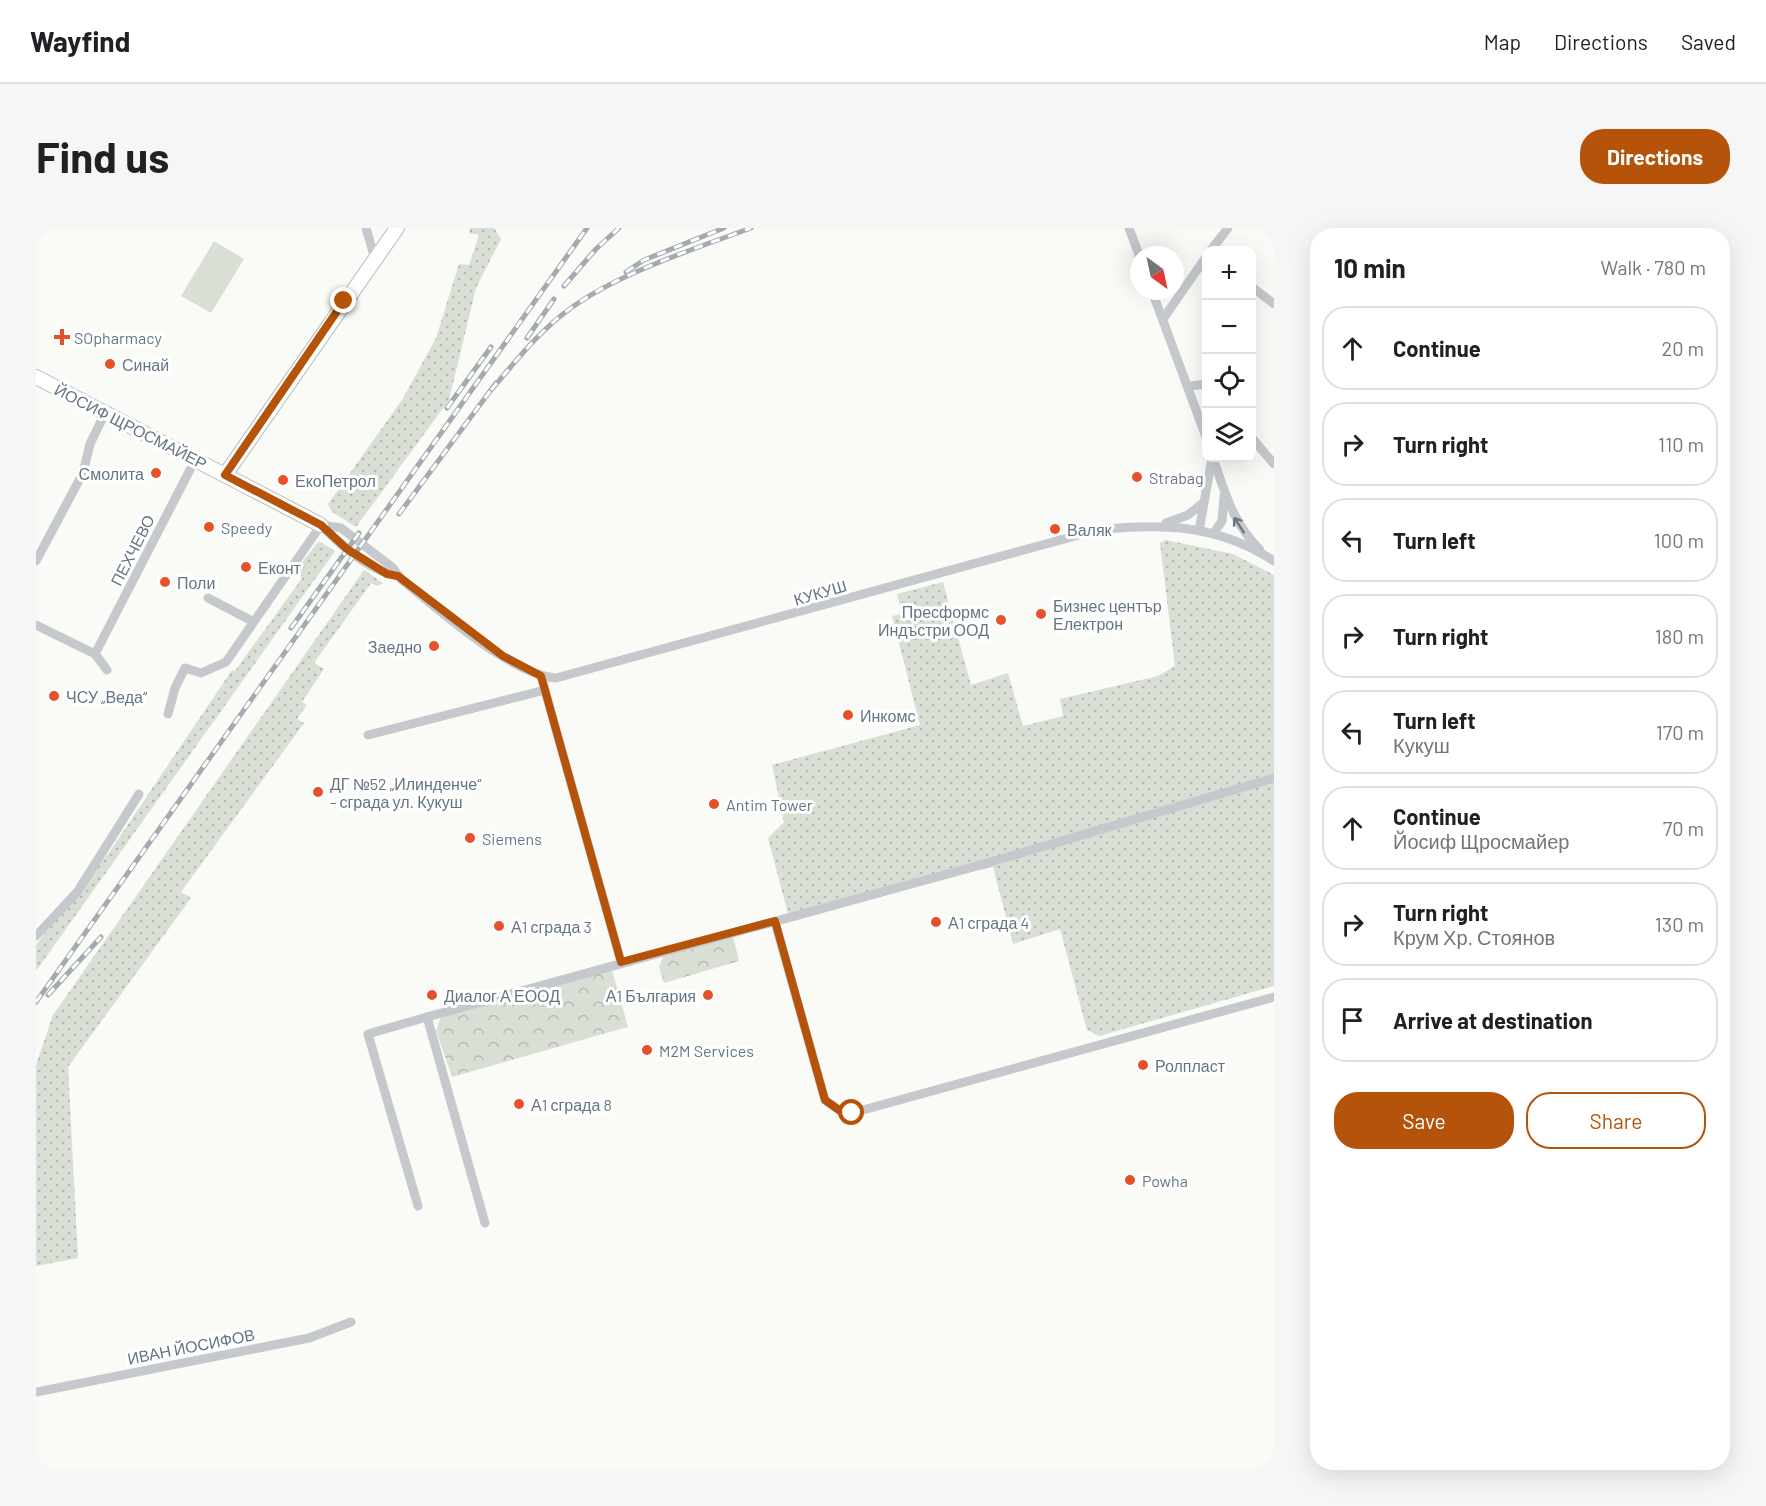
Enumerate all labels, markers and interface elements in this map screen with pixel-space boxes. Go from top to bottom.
text: Wayfind [30,24,130,58]
text: Map [1484,29,1521,54]
text: Directions [1554,29,1648,54]
text: Saved [1681,29,1736,54]
button: Directions [1580,129,1730,184]
text: Find us [36,131,169,181]
north arrow [1130,246,1184,300]
map controls [1202,246,1256,462]
button: + [1202,246,1256,300]
text: 10 min [1334,252,1406,283]
text: Walk · 780 m [1601,255,1706,279]
route end [330,287,356,313]
button: − [1202,300,1256,354]
place label: SOpharmacy [74,328,162,347]
marker: SOpharmacy [55,330,69,344]
icon: ahead [1336,332,1369,365]
text: Continue [1393,335,1481,361]
text: 20 m [1661,336,1704,360]
button: locate [1202,354,1256,408]
place label: Синай [122,355,169,374]
marker: Синай [103,357,117,371]
street label: ЙОСИФ ЩРОСМАЙЕР [52,379,210,473]
button: layers [1202,408,1256,462]
icon: right [1336,428,1369,461]
text: Turn right [1393,431,1488,457]
text: 110 m [1658,432,1704,456]
place label: Смолита [79,464,144,483]
marker: Смолита [149,466,163,480]
place label: Strabag [1149,468,1204,487]
marker: Strabag [1130,470,1144,484]
place label: ЕкоПетрол [295,471,376,490]
marker: ЕкоПетрол [276,473,290,487]
street label: ПЕХЧЕВО [106,511,158,589]
one-way arrow [1233,517,1245,534]
place label: Speedy [221,518,273,537]
marker: Speedy [202,520,216,534]
place label: Валяк [1067,520,1113,539]
marker: Валяк [1048,522,1062,536]
icon: left [1336,524,1369,557]
text: Turn left [1393,527,1476,553]
text: 100 m [1654,528,1704,552]
place label: Еконт [258,558,302,577]
marker: Еконт [239,560,253,574]
place label: Поли [177,573,215,592]
marker: Поли [158,575,172,589]
street label: КУКУШ [791,575,849,609]
place label: Бизнес център Електрон [1053,596,1162,633]
place label: Пресформс Индъстри ООД [878,602,989,639]
marker: Бизнес център Електрон [1034,607,1048,621]
marker: Пресформс Индъстри ООД [994,613,1008,627]
icon: right [1336,620,1369,653]
text: Turn right [1393,623,1488,649]
text: 180 m [1655,624,1704,648]
place label: Заедно [368,637,422,656]
marker: Заедно [427,639,441,653]
place label: ЧСУ „Веда“ [66,687,148,706]
marker: ЧСУ „Веда“ [47,689,61,703]
place label: Инкомс [860,706,915,725]
text: Turn left [1393,707,1476,733]
marker: Инкомс [841,708,855,722]
icon: left [1336,716,1369,749]
text: 170 m [1656,720,1704,744]
text: Кукуш [1393,733,1450,757]
place label: ДГ №52 „Илинденче“ - сграда ул. Кукуш [330,774,482,811]
marker: ДГ №52 „Илинденче“ - сграда ул. Кукуш [311,785,325,799]
place label: Antim Tower [726,795,813,814]
marker: Antim Tower [707,797,721,811]
text: Continue [1393,803,1481,829]
icon: ahead [1336,812,1369,845]
text: 70 m [1663,816,1704,840]
place label: Siemens [482,829,542,848]
text: Йосиф Щросмайер [1393,829,1569,853]
marker: Siemens [463,831,477,845]
text: Turn right [1393,899,1488,925]
icon: right [1336,908,1369,941]
text: 130 m [1655,912,1704,936]
place label: А1 сграда 4 [948,913,1029,932]
marker: А1 сграда 4 [929,915,943,929]
place label: А1 сграда 3 [511,917,592,936]
marker: А1 сграда 3 [492,919,506,933]
text: Крум Хр. Стоянов [1393,925,1555,949]
place label: Диалог А ЕООД [444,986,560,1005]
place label: А1 България [606,986,696,1005]
marker: Диалог А ЕООД [425,988,439,1002]
marker: А1 България [701,988,715,1002]
icon: arrive [1336,1004,1369,1037]
text: Arrive at destination [1393,1007,1592,1033]
place label: M2M Services [659,1041,754,1060]
marker: M2M Services [640,1043,654,1057]
place label: Ролпласт [1155,1056,1226,1075]
marker: Ролпласт [1136,1058,1150,1072]
button: Save [1334,1092,1514,1149]
button: Share [1526,1092,1706,1149]
place label: А1 сграда 8 [531,1095,612,1114]
marker: А1 сграда 8 [512,1097,526,1111]
route start [838,1099,864,1125]
place label: Powha [1142,1171,1188,1190]
marker: Powha [1123,1173,1137,1187]
street label: ИВАН ЙОСИФОВ [126,1324,256,1368]

